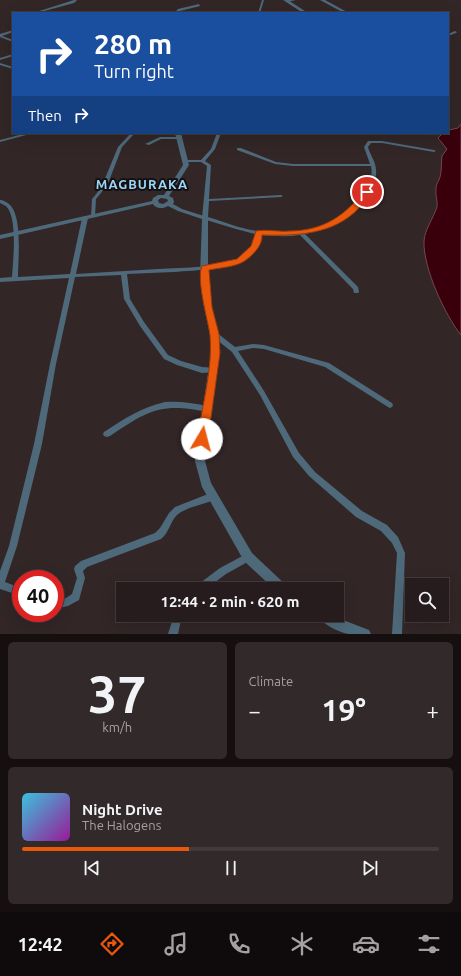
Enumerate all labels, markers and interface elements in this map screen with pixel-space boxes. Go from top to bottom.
icon: right [28,28,80,80]
text: 280 m [94,28,172,59]
text: Turn right [94,61,174,81]
icon: right [70,104,92,126]
text: Then [28,107,62,124]
pin [350,175,384,209]
district label: MAGBURAKA [96,177,188,191]
icon: arrive [356,181,378,203]
position arrow [181,418,223,460]
speed limit sign: 40 [12,570,64,622]
map controls [405,578,449,622]
button: search [405,578,449,622]
text: 12:44 · 2 min · 620 m [161,593,299,610]
text: 37 [88,665,147,723]
text: Climate [249,674,293,688]
text: 19° [322,693,366,727]
text: − [249,698,261,723]
text: + [427,698,439,723]
text: km/h [102,720,132,734]
text: Night Drive [82,801,163,818]
text: The Halogens [82,818,161,832]
icon: previous [81,857,103,879]
icon: pause [220,857,242,879]
icon: next [359,857,381,879]
icon: directions [98,930,126,958]
icon: music [162,930,190,958]
icon: phone [225,930,253,958]
icon: climate [288,930,316,958]
icon: car [352,930,380,958]
icon: filters [415,930,443,958]
text: 12:42 [18,934,63,954]

